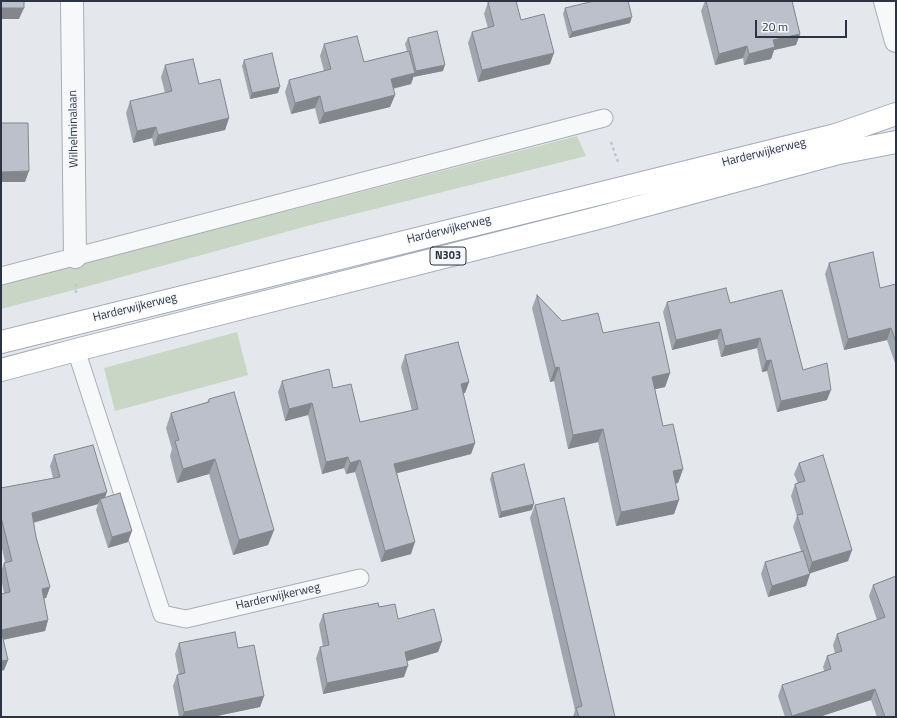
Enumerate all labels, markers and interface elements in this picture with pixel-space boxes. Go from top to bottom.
scale bar [757,12,849,38]
text: 20 m [762,17,788,36]
street label: Wilhelminalaan [66,90,82,168]
street label: Harderwijkerweg [720,136,808,170]
street label: Harderwijkerweg [405,213,493,247]
road number: N303 [430,247,466,265]
street label: Harderwijkerweg [91,291,179,325]
street label: Harderwijkerweg [234,580,322,614]

